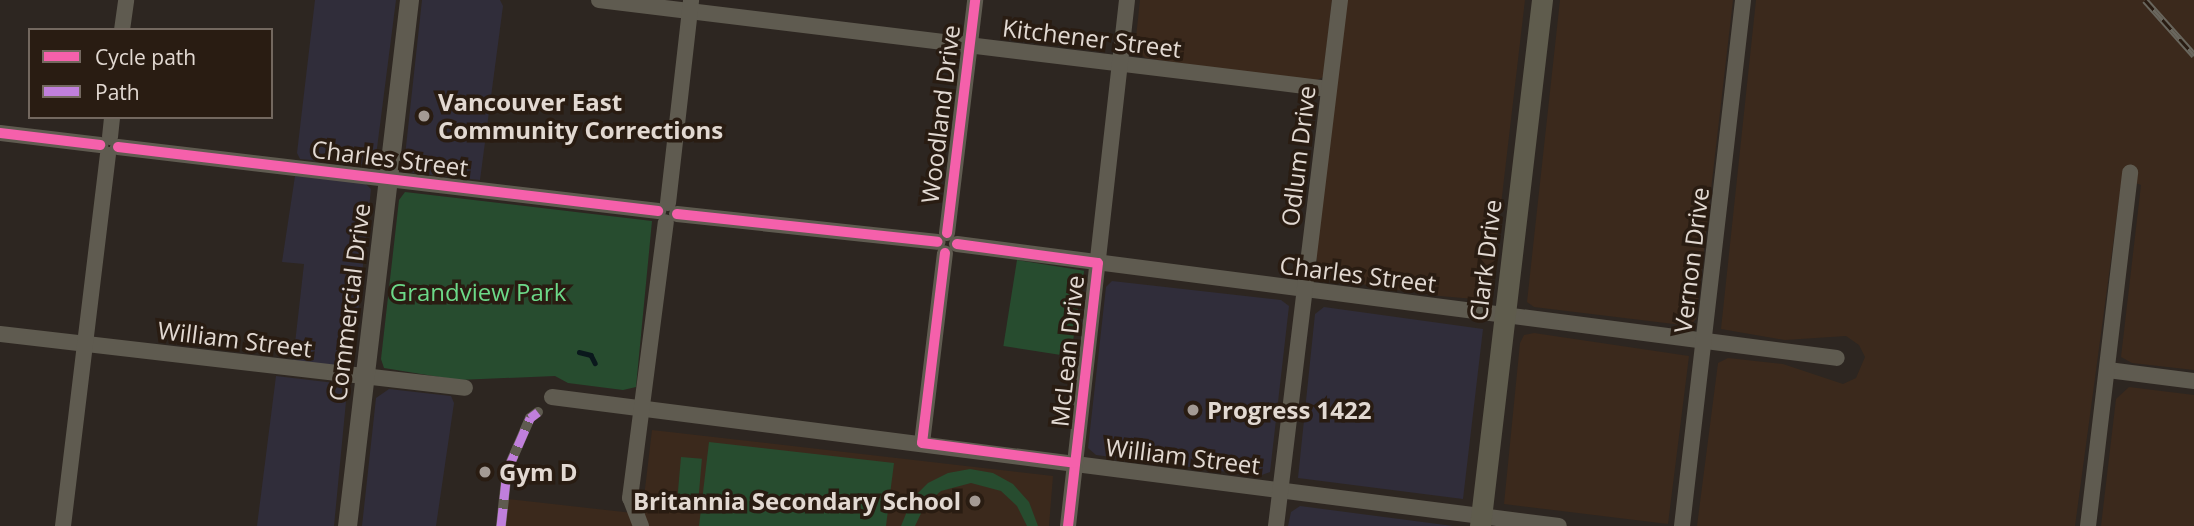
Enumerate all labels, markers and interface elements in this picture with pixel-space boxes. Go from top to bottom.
street label: Kitchener Street [1001,13,1183,63]
street label: Woodland Drive [915,23,965,205]
legend [28,28,273,119]
text: Cycle path [95,43,196,71]
text: Path [95,78,140,106]
street label: Odlum Drive [1275,84,1321,228]
place label: Vancouver East Community Corrections [438,88,723,144]
marker: Vancouver East Community Corrections [416,108,432,124]
street label: Charles Street [310,134,470,182]
street label: Vernon Drive [1668,186,1714,334]
street label: Clark Drive [1463,198,1507,322]
street label: Commercial Drive [323,201,375,403]
street label: Charles Street [1278,250,1438,298]
street label: McLean Drive [1045,274,1089,428]
park label: Grandview Park [390,278,566,306]
street label: William Street [156,315,314,363]
place label: Progress 1422 [1207,396,1371,424]
marker: Progress 1422 [1185,402,1201,418]
street label: William Street [1104,432,1262,480]
place label: Gym D [499,458,578,486]
marker: Gym D [477,464,493,480]
place label: Britannia Secondary School [633,487,961,515]
marker: Britannia Secondary School [967,493,983,509]

